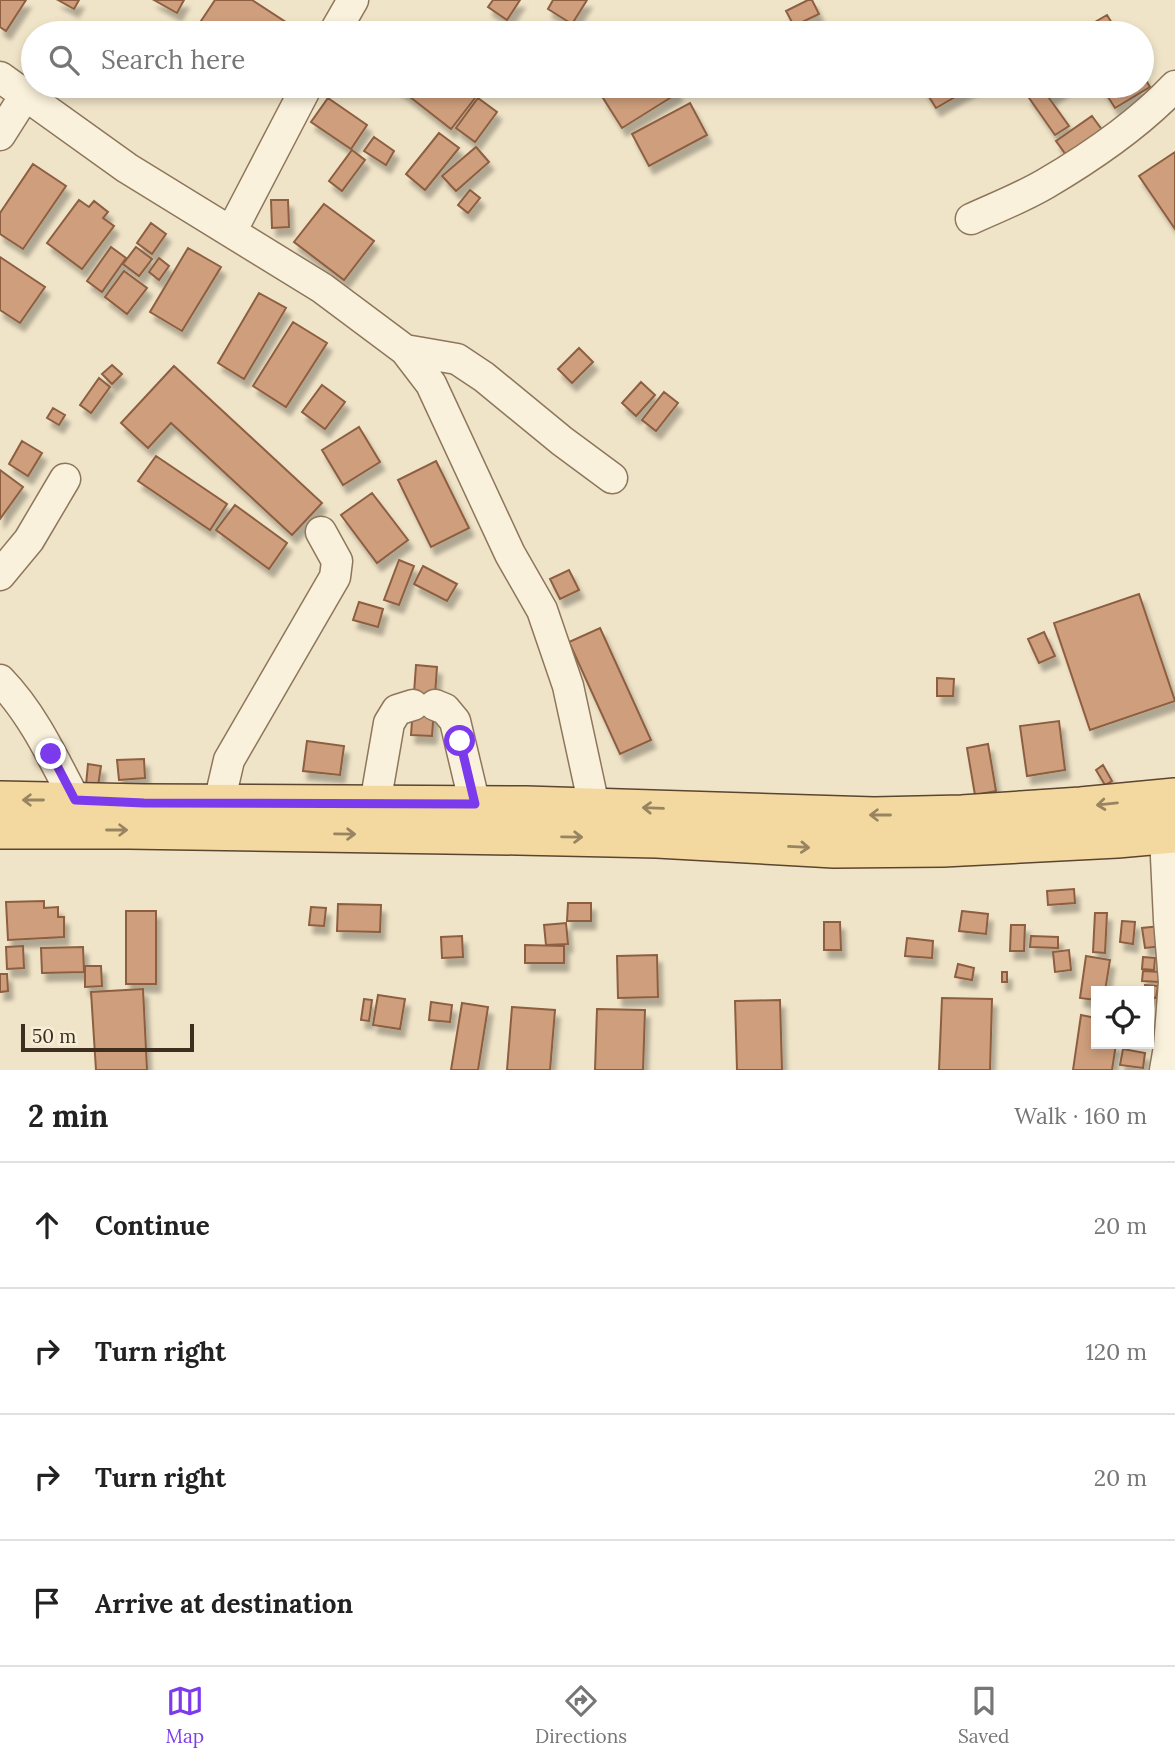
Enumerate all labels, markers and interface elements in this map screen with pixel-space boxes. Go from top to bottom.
search box [21,21,1154,98]
icon: search [45,41,83,79]
text: Search here [101,43,245,76]
route start [444,725,475,756]
route end [35,738,66,769]
one-way arrow [22,793,45,807]
one-way arrow [1096,798,1119,811]
one-way arrow [641,801,664,814]
one-way arrow [869,808,892,822]
one-way arrow [105,823,128,837]
one-way arrow [333,827,356,841]
one-way arrow [560,831,583,844]
one-way arrow [788,841,810,854]
map controls [1091,986,1154,1049]
button: locate [1091,986,1154,1049]
scale bar [21,1021,194,1053]
text: 50 m [32,1024,76,1048]
text: 2 min [28,1097,108,1135]
text: Walk · 160 m [1014,1101,1147,1130]
icon: ahead [28,1206,66,1244]
text: Continue [95,1209,210,1242]
text: 20 m [1094,1211,1147,1240]
icon: right [28,1332,66,1370]
text: Turn right [95,1335,226,1368]
text: 120 m [1085,1337,1147,1366]
icon: right [28,1458,66,1496]
text: Turn right [95,1461,226,1494]
text: 20 m [1094,1463,1147,1492]
icon: arrive [28,1584,66,1622]
text: Arrive at destination [95,1587,353,1620]
tab: Map [166,1682,204,1748]
tab: Directions [535,1682,627,1748]
tab: Saved [958,1682,1009,1748]

